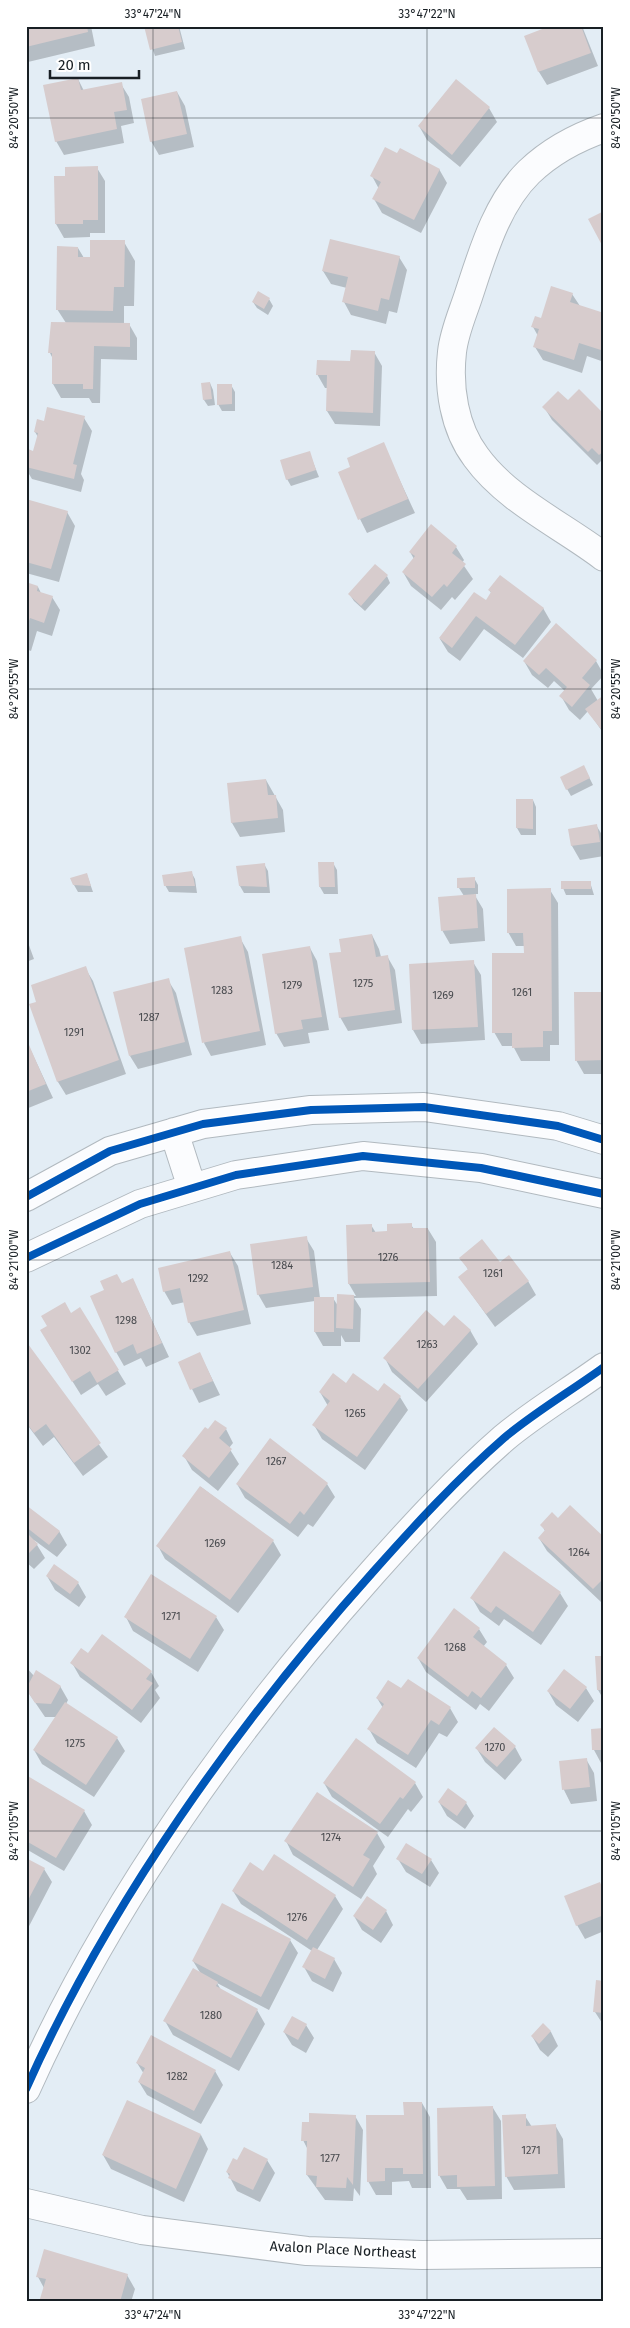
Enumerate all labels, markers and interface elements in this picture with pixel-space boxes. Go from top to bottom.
text: 33°47'24"N [125,7,181,21]
text: 33°47'22"N [398,7,456,21]
scale bar [50,48,139,80]
text: 20 m [58,56,91,74]
text: 84°20'50"W [7,87,21,149]
text: 84°20'50"W [609,87,623,149]
text: 84°20'55"W [7,659,21,719]
text: 84°20'55"W [609,659,623,719]
house number: 1275 [353,977,374,990]
house number: 1279 [282,979,303,992]
house number: 1283 [211,984,233,997]
house number: 1261 [512,986,532,999]
house number: 1269 [432,989,454,1002]
house number: 1287 [139,1011,160,1024]
house number: 1291 [64,1026,84,1039]
text: 84°21'00"W [7,1230,21,1290]
text: 84°21'00"W [609,1230,623,1290]
house number: 1276 [378,1251,398,1264]
house number: 1284 [271,1259,293,1272]
house number: 1261 [483,1267,503,1280]
house number: 1292 [187,1272,209,1285]
house number: 1298 [115,1314,137,1327]
house number: 1263 [416,1338,438,1351]
house number: 1302 [69,1344,91,1357]
house number: 1265 [344,1407,366,1420]
house number: 1267 [266,1455,286,1468]
house number: 1269 [204,1537,226,1550]
house number: 1264 [568,1546,590,1559]
house number: 1271 [161,1610,181,1623]
house number: 1268 [444,1641,466,1654]
house number: 1275 [65,1737,86,1750]
house number: 1270 [485,1741,506,1754]
text: 84°21'05"W [7,1801,21,1861]
text: 84°21'05"W [609,1801,623,1861]
house number: 1274 [321,1831,341,1844]
house number: 1276 [287,1911,307,1924]
house number: 1280 [200,2009,222,2022]
house number: 1282 [166,2070,188,2083]
house number: 1271 [521,2144,541,2157]
house number: 1277 [320,2152,340,2165]
street label: Avalon Place Northeast [269,2238,418,2262]
text: 33°47'24"N [125,2308,181,2322]
text: 33°47'22"N [398,2308,456,2322]

